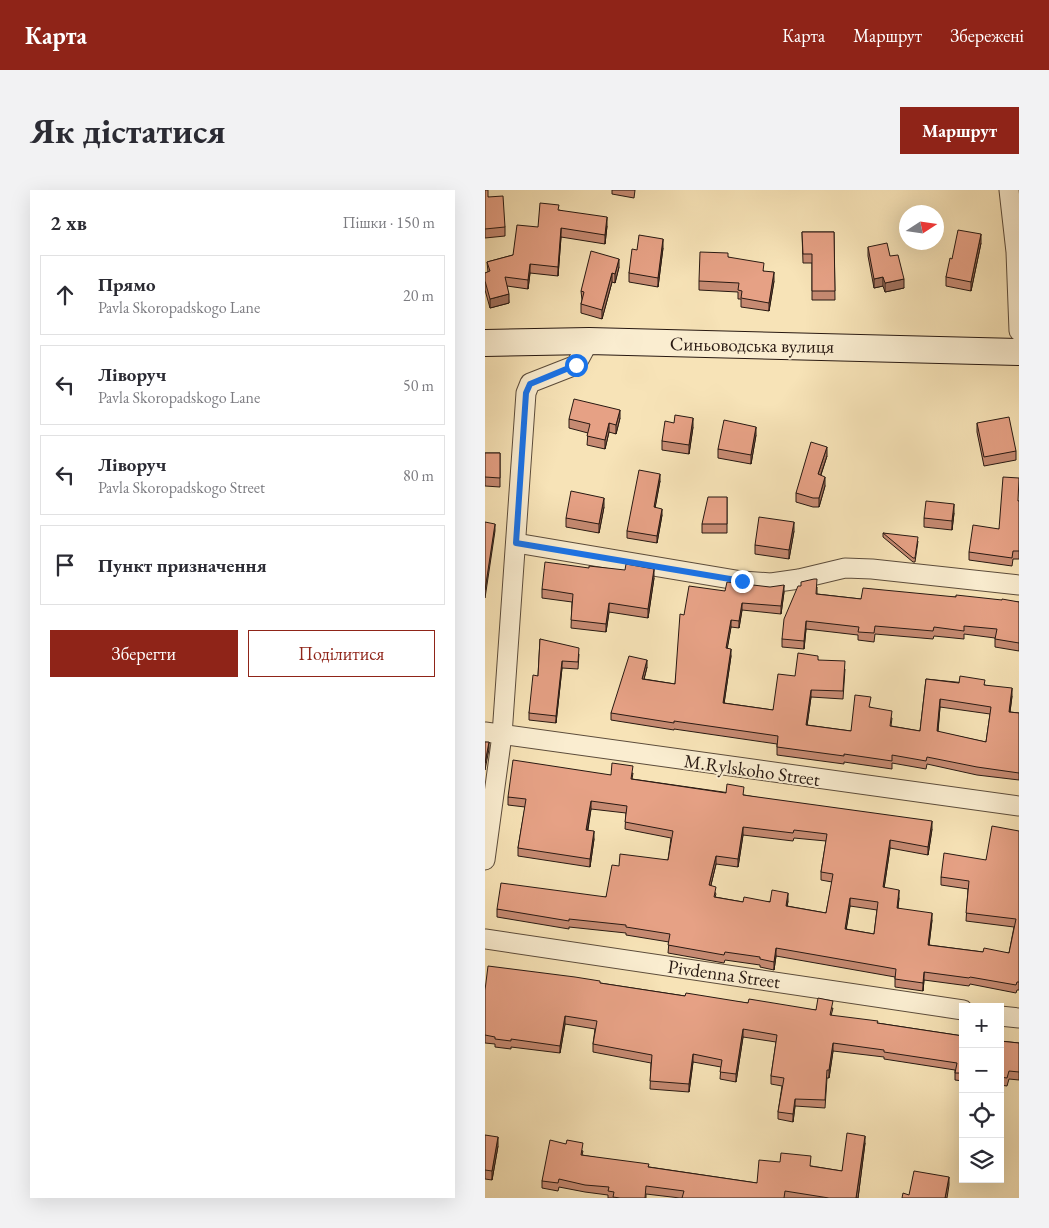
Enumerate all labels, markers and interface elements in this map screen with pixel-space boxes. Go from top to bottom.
text: Карта [25,20,87,51]
text: Карта [782,24,825,47]
text: Маршрут [853,24,922,47]
text: Збережені [950,24,1024,47]
button: Маршрут [900,107,1019,154]
text: Як дістатися [30,108,225,153]
north arrow [899,205,944,250]
text: 2 хв [50,209,87,236]
text: Пішки · 150 m [342,212,435,233]
text: Прямо [98,272,156,297]
icon: ahead [51,281,79,309]
text: 20 m [403,285,434,306]
text: Pavla Skoropadskogo Lane [98,297,260,318]
street label: Синьоводська вулиця [670,331,835,359]
route start [565,354,588,377]
text: Ліворуч [98,362,166,387]
icon: left [51,371,79,399]
text: 50 m [403,375,434,396]
text: Pavla Skoropadskogo Lane [98,387,260,408]
text: Ліворуч [98,452,166,477]
icon: left [51,461,79,489]
text: 80 m [403,465,434,486]
text: Pavla Skoropadskogo Street [98,477,265,498]
icon: arrive [51,551,79,579]
text: Пункт призначення [98,553,267,578]
route end [731,570,754,593]
button: Зберегти [50,630,238,677]
button: Поділитися [248,630,435,677]
street label: M.Rylskoho Street [683,748,822,792]
street label: Pivdenna Street [666,954,782,994]
map controls [959,1003,1004,1183]
button: + [959,1003,1004,1048]
button: − [959,1048,1004,1093]
button: locate [959,1093,1004,1138]
button: layers [959,1138,1004,1183]

